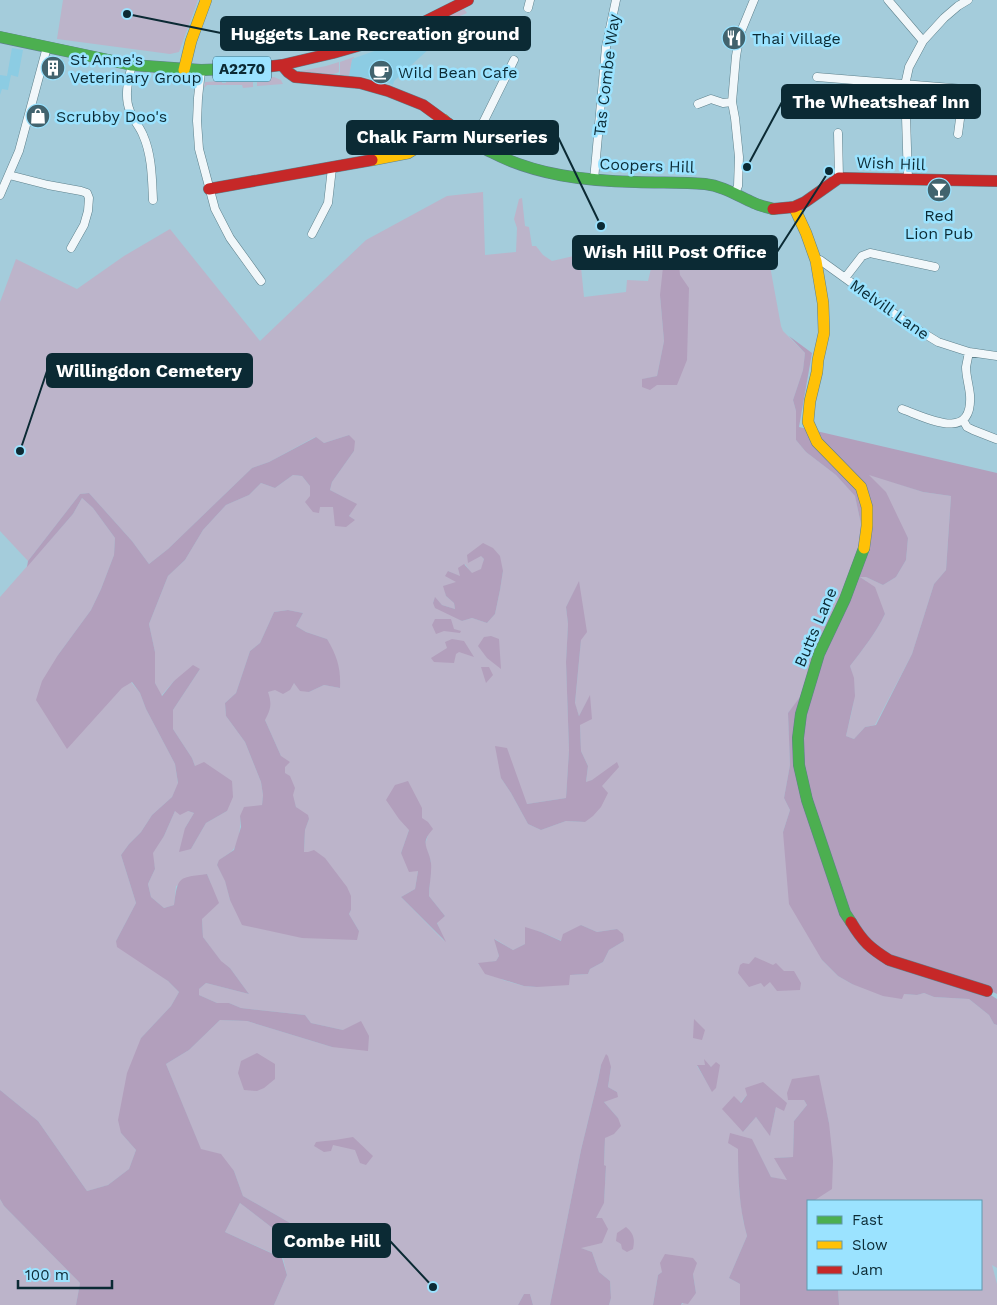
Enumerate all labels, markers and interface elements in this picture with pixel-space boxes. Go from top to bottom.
street label: Tas Combe Way [590,12,623,137]
callout: Huggets Lane Recreation ground [221,17,530,50]
text: Huggets Lane Recreation ground [231,23,519,44]
restaurant icon: Thai Village [721,25,747,51]
place label: Thai Village [752,29,841,48]
place label: St Anne's Veterinary Group [70,50,202,87]
building icon: St Anne's Veterinary Group [40,55,66,81]
road number: A2270 [213,56,271,82]
cafe icon: Wild Bean Cafe [368,59,394,85]
place label: Wild Bean Cafe [398,63,517,82]
callout: The Wheatsheaf Inn [782,85,980,118]
text: The Wheatsheaf Inn [792,91,970,112]
shop icon: Scrubby Doo's [25,103,51,129]
place label: Scrubby Doo's [56,107,167,126]
callout: Chalk Farm Nurseries [347,121,558,154]
text: Chalk Farm Nurseries [356,126,548,147]
street label: Wish Hill [856,153,926,174]
street label: Coopers Hill [599,154,695,177]
bar icon: Red Lion Pub [926,177,952,203]
place label: Red Lion Pub [905,206,973,243]
callout: Wish Hill Post Office [573,236,777,269]
text: Wish Hill Post Office [583,241,767,262]
street label: Melvill Lane [846,275,933,344]
callout: Willingdon Cemetery [47,354,252,387]
text: Willingdon Cemetery [56,360,243,381]
street label: Butts Lane [790,585,841,670]
legend [807,1200,982,1290]
text: Fast [852,1211,884,1229]
callout: Combe Hill [273,1224,390,1257]
text: Combe Hill [283,1230,381,1251]
text: Slow [852,1236,888,1254]
scale bar [18,1258,111,1290]
text: Jam [852,1261,883,1279]
text: 100 m [25,1266,69,1284]

